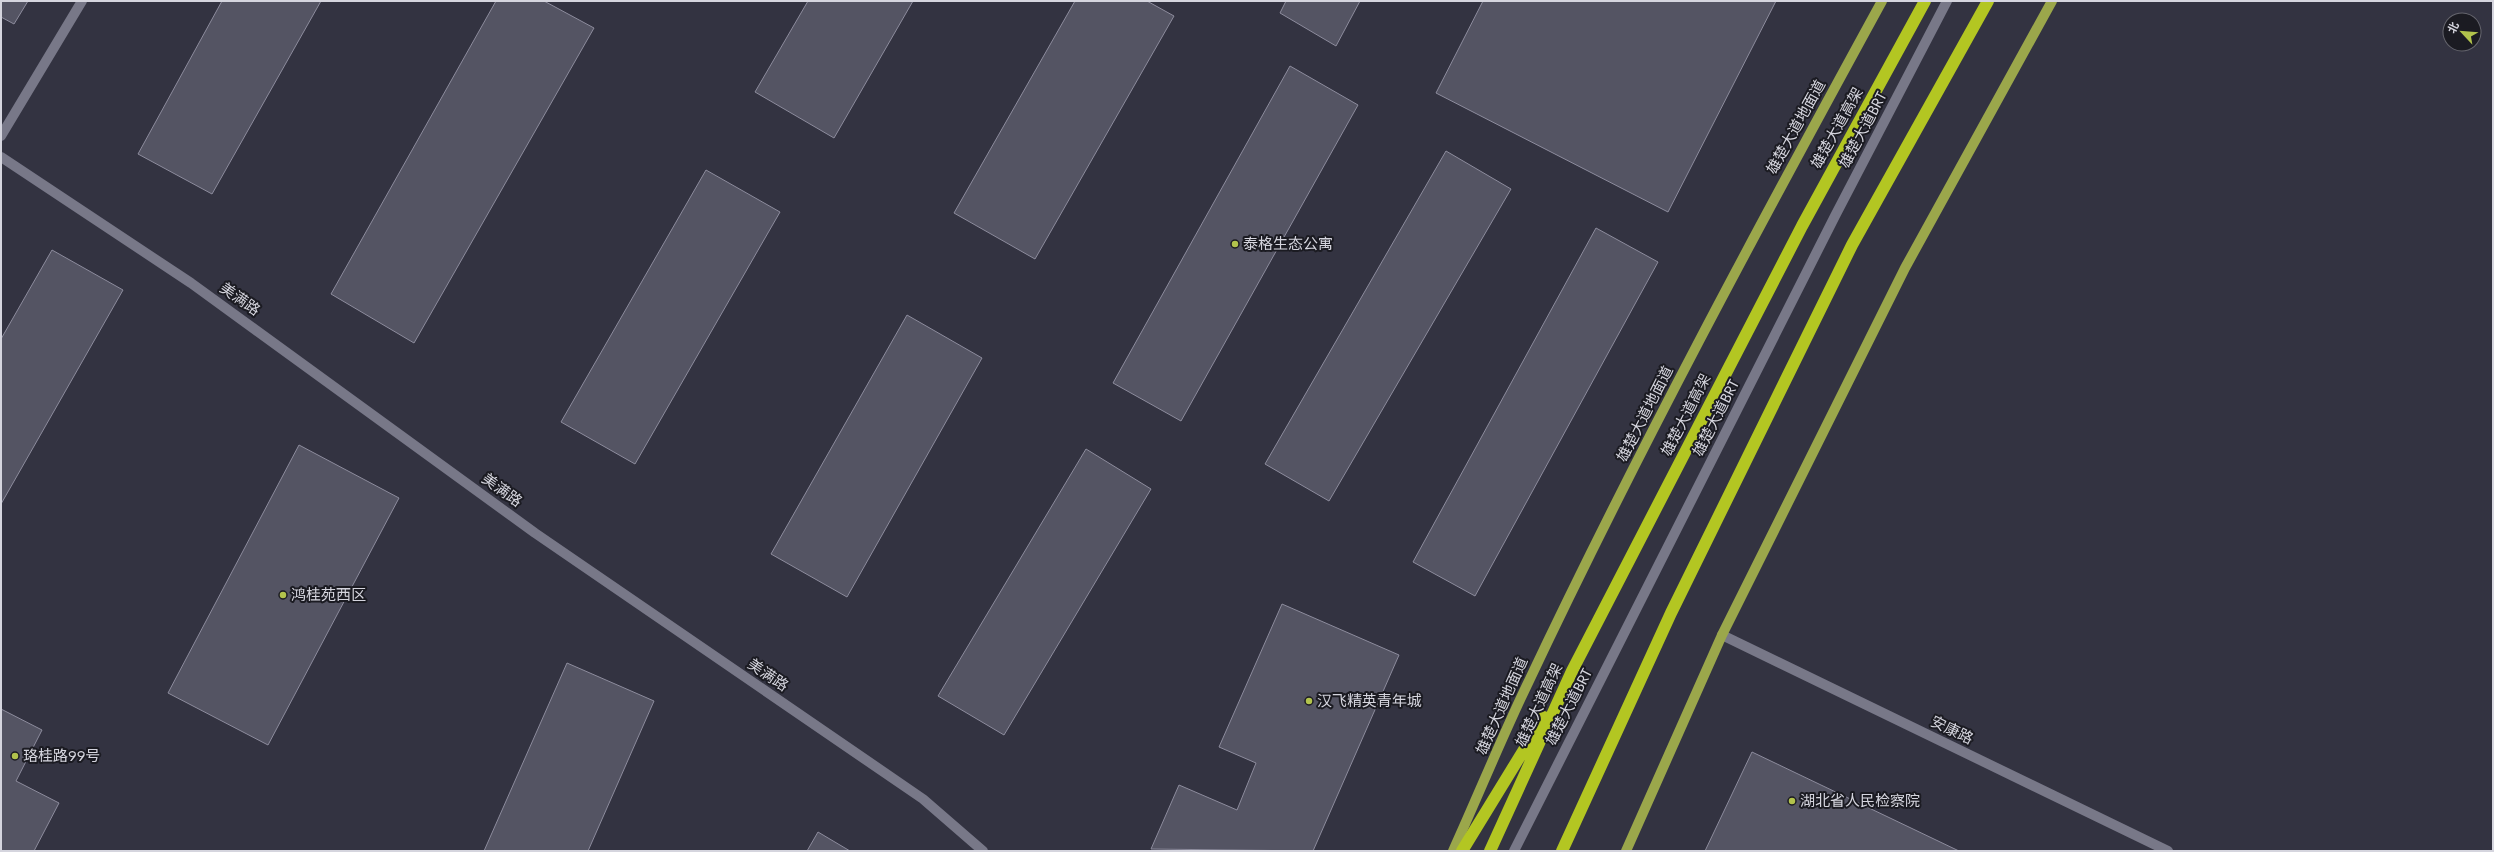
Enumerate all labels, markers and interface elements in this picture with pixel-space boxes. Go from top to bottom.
north arrow [2442,12,2482,52]
text: 北 [2443,19,2463,36]
street label: 雄楚大道地面道 [1761,76,1831,178]
street label: 雄楚大道高架 [1806,83,1868,173]
street label: 雄楚大道BRT [1834,88,1892,172]
place label: 泰格生态公寓 [1243,233,1333,255]
marker: 泰格生态公寓 [1230,239,1240,249]
street label: 美满路 [215,277,265,321]
street label: 雄楚大道地面道 [1611,362,1679,466]
street label: 雄楚大道高架 [1656,370,1716,460]
street label: 雄楚大道BRT [1687,376,1745,460]
street label: 美满路 [477,468,527,512]
place label: 鸿桂苑西区 [291,584,366,606]
marker: 鸿桂苑西区 [278,590,288,600]
street label: 美满路 [743,653,793,697]
street label: 雄楚大道地面道 [1471,654,1533,758]
street label: 雄楚大道高架 [1510,660,1568,750]
street label: 雄楚大道BRT [1540,665,1598,749]
place label: 汉飞精英青年城 [1317,690,1422,712]
marker: 汉飞精英青年城 [1304,696,1314,706]
street label: 安康路 [1927,710,1977,750]
place label: 珞桂路99号 [23,745,100,767]
marker: 珞桂路99号 [10,751,20,761]
place label: 湖北省人民检察院 [1800,790,1920,812]
marker: 湖北省人民检察院 [1787,796,1797,806]

